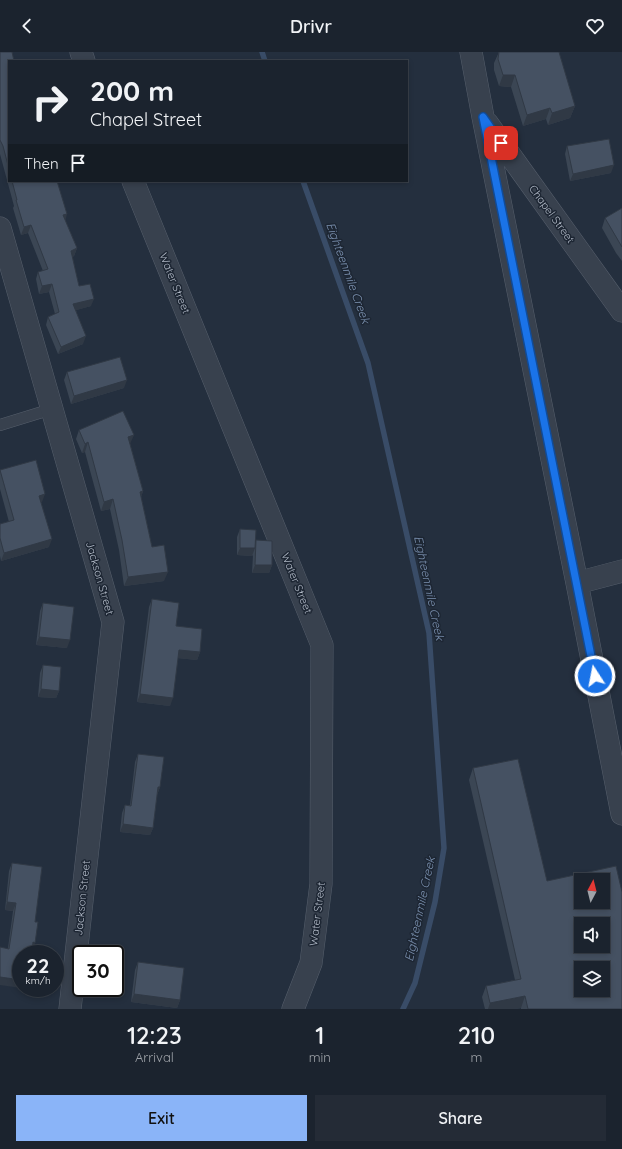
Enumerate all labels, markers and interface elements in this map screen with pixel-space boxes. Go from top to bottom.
icon: back [16,15,38,37]
text: Drivr [290,15,332,38]
icon: heart [584,15,606,37]
text: 200 m [90,73,174,108]
icon: right [24,76,76,128]
text: Chapel Street [90,108,202,131]
pin [484,126,518,160]
icon: arrive [490,132,512,154]
icon: arrive [67,152,89,174]
text: Then [24,154,59,173]
street label: Chapel Street [526,182,578,246]
water label: Eighteenmile Creek [323,220,374,327]
street label: Water Street [156,251,194,316]
water label: Eighteenmile Creek [411,534,448,643]
street label: Jackson Street [83,540,117,617]
street label: Water Street [278,551,316,616]
position arrow [574,655,616,697]
water label: Eighteenmile Creek [401,854,438,963]
street label: Jackson Street [71,859,93,936]
north arrow [574,873,610,909]
map controls [574,873,610,997]
street label: Water Street [306,881,328,947]
button: sound [574,917,610,953]
speed limit sign: 30 [72,945,124,997]
text: 22 [27,953,49,978]
button: layers [574,961,610,997]
text: km/h [25,974,51,987]
text: 12:23 [127,1020,182,1050]
text: 1 [315,1020,324,1050]
text: 210 [458,1020,495,1050]
text: Arrival [135,1049,174,1065]
text: min [309,1049,331,1065]
text: m [470,1049,482,1065]
button: Exit [16,1095,307,1141]
button: Share [315,1095,606,1141]

